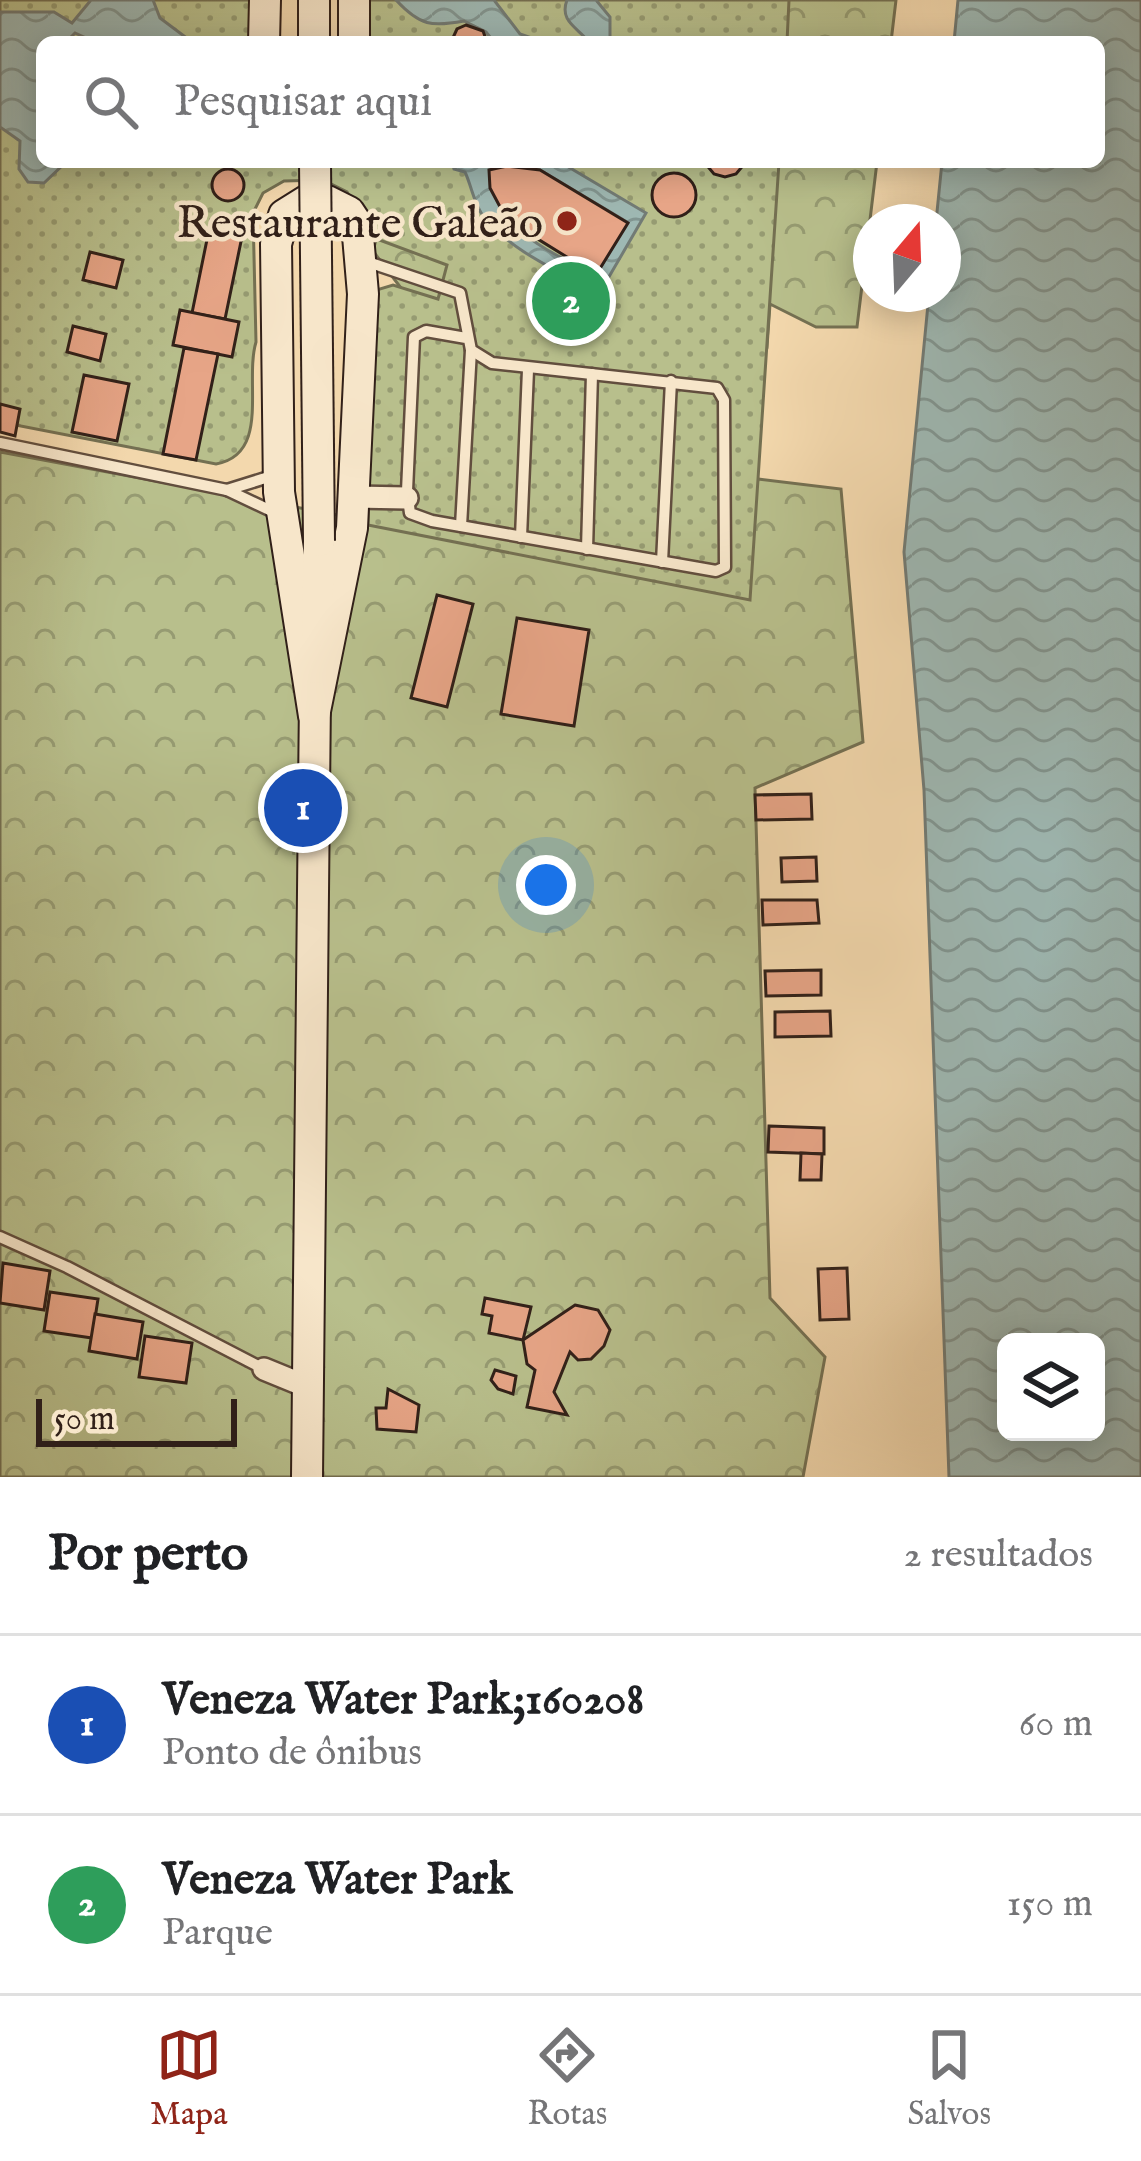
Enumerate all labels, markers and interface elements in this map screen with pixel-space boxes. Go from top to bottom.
search box [36,36,1105,168]
icon: search [78,69,144,135]
text: Pesquisar aqui [174,74,432,131]
place label: Restaurante Galeão [177,196,543,253]
north arrow [853,204,961,312]
marker: Restaurante Galeão [554,208,580,234]
pin: 2 [532,256,610,346]
pin: 1 [264,763,342,853]
your location [516,855,576,915]
map controls [997,1333,1105,1441]
button: layers [997,1333,1105,1441]
scale bar [36,1393,237,1446]
text: 50 m [54,1399,115,1441]
text: Por perto [48,1523,248,1588]
text: 2 resultados [904,1531,1093,1580]
text: Veneza Water Park;160208 [162,1672,644,1729]
text: 1 [80,1700,94,1749]
text: 60 m [1019,1700,1093,1749]
text: Ponto de ônibus [162,1729,422,1778]
text: Veneza Water Park [162,1852,512,1909]
text: 2 [78,1880,96,1929]
text: 150 m [1007,1880,1093,1929]
text: Parque [162,1909,273,1958]
tab: Mapa [150,2022,227,2136]
tab: Rotas [528,2022,607,2136]
tab: Salvos [907,2022,991,2136]

